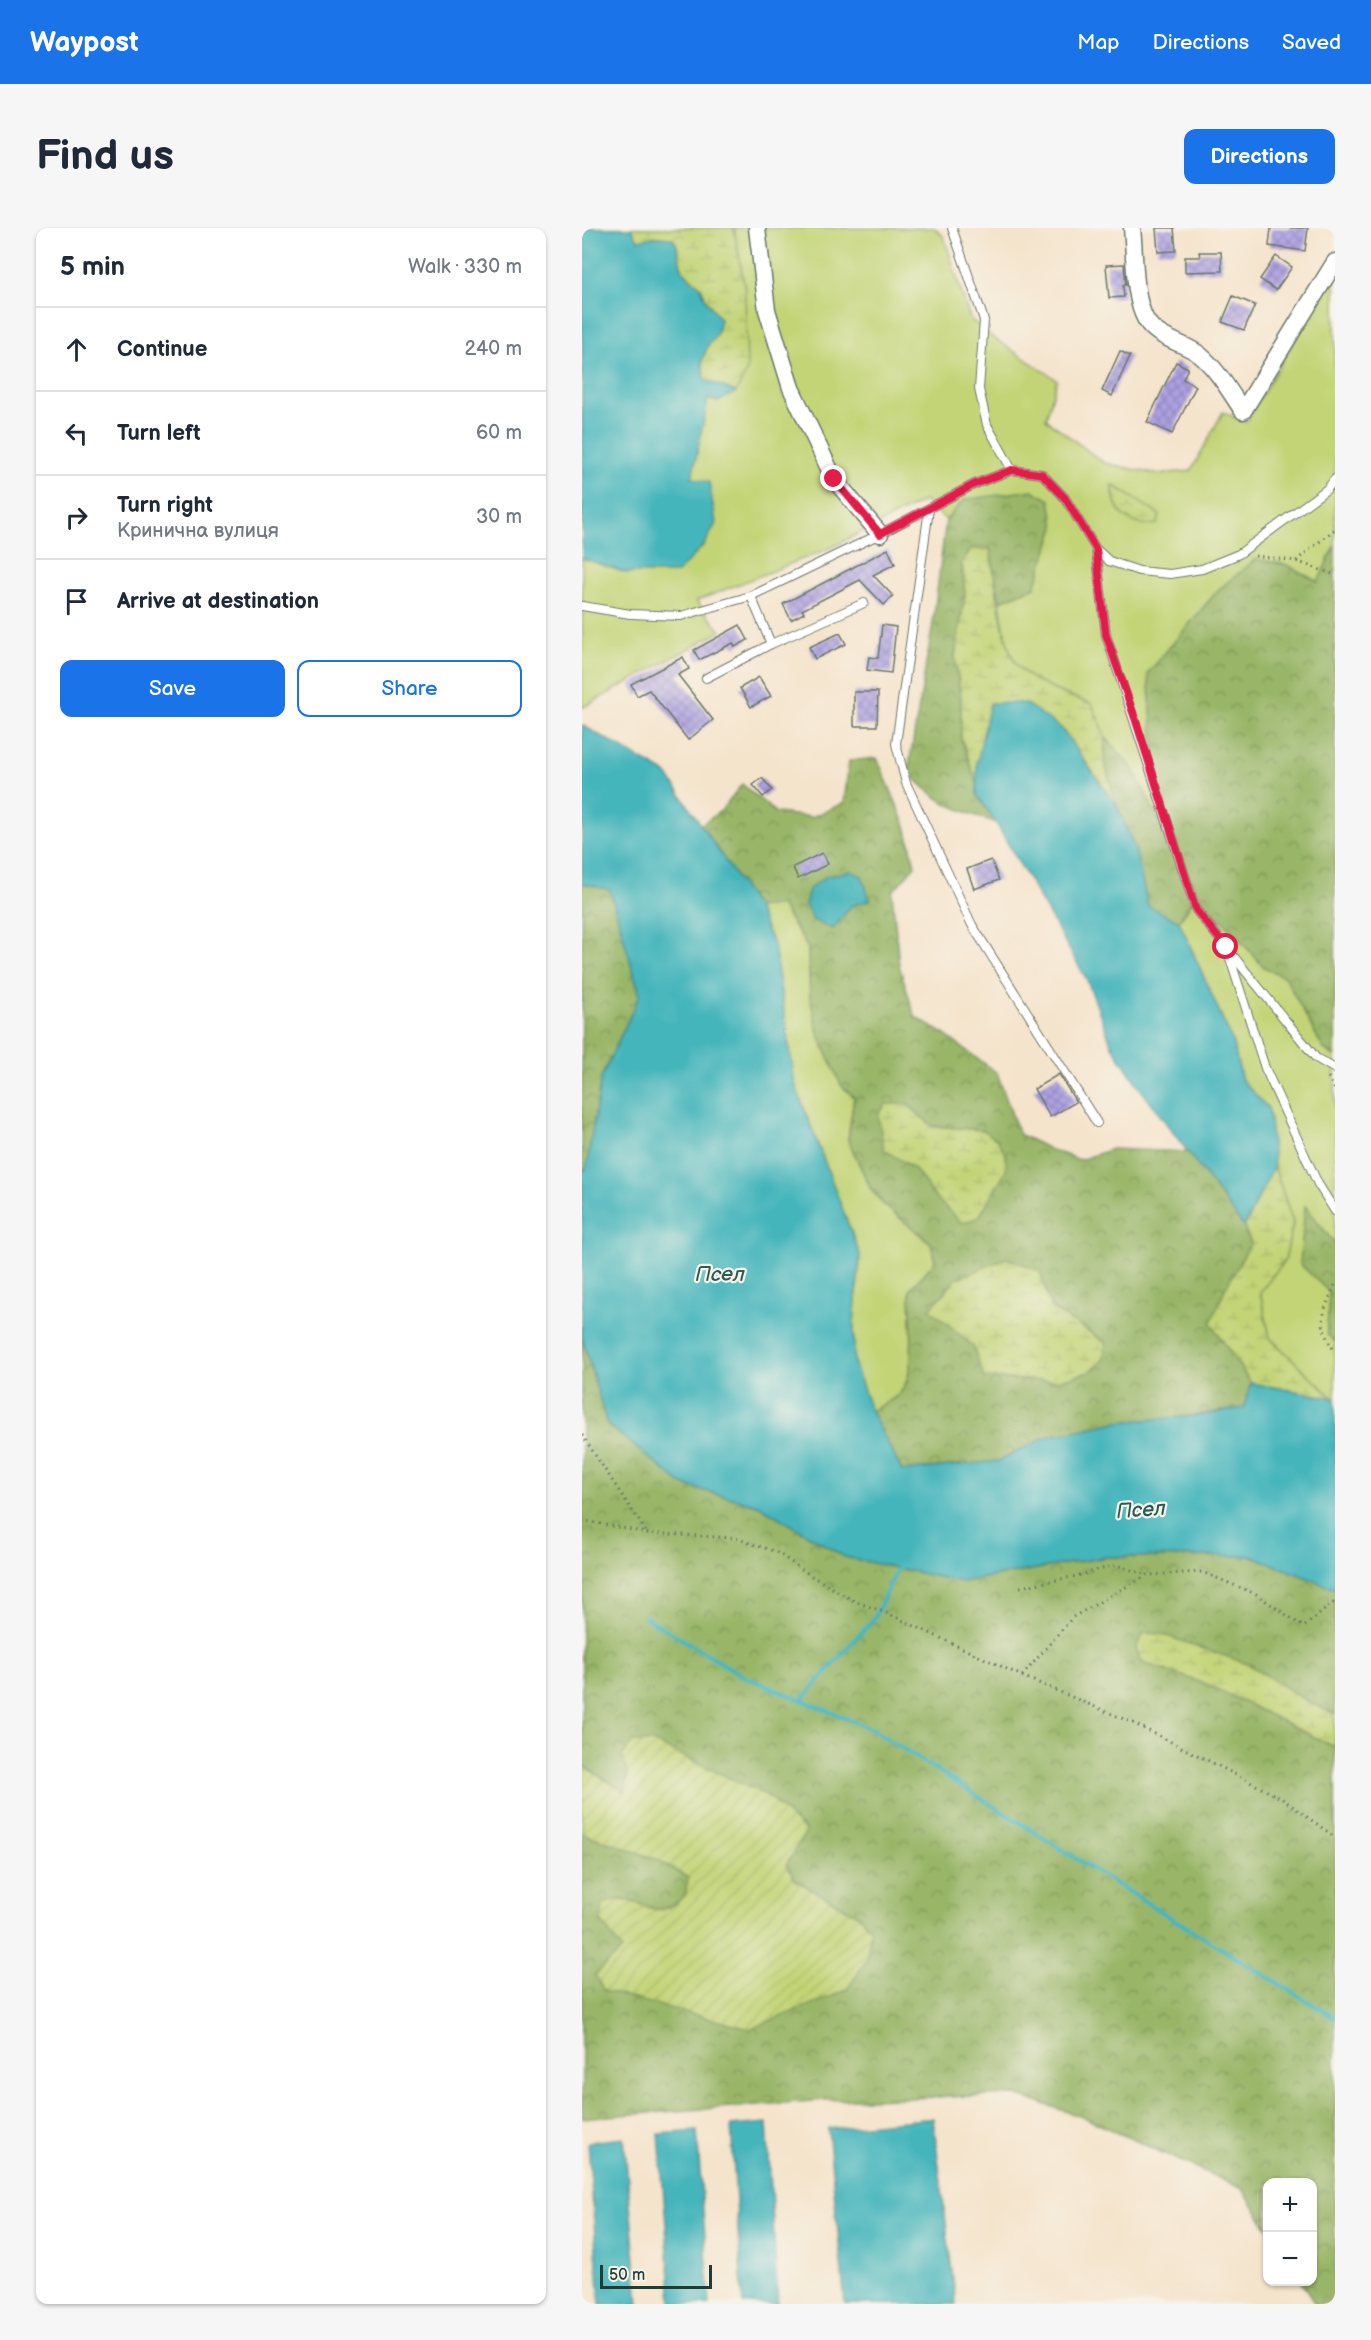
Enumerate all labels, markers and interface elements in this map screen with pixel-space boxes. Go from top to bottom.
text: Waypost [30,26,139,59]
text: Map [1077,30,1120,55]
text: Directions [1153,30,1249,55]
text: Saved [1282,30,1341,55]
button: Directions [1184,129,1335,184]
text: Find us [36,131,174,182]
text: 5 min [60,252,125,283]
text: Walk · 330 m [408,255,522,279]
icon: ahead [60,333,93,366]
text: Continue [117,336,207,363]
text: 240 m [465,337,522,361]
icon: left [60,417,93,450]
text: Turn left [117,420,201,447]
text: 60 m [476,421,522,445]
route end [820,465,846,491]
text: Turn right [117,492,213,519]
icon: right [60,501,93,534]
text: 30 m [476,505,522,529]
text: Кринична вулиця [117,519,279,543]
icon: arrive [60,585,93,618]
text: Arrive at destination [117,588,319,615]
button: Save [60,660,285,717]
button: Share [297,660,522,717]
route start [1212,933,1238,959]
water label: Псел [695,1262,745,1287]
water label: Псел [1115,1496,1167,1524]
map controls [1263,2178,1317,2286]
button: + [1263,2178,1317,2232]
button: − [1263,2232,1317,2286]
scale bar [600,2262,712,2290]
text: 50 m [609,2266,645,2285]

